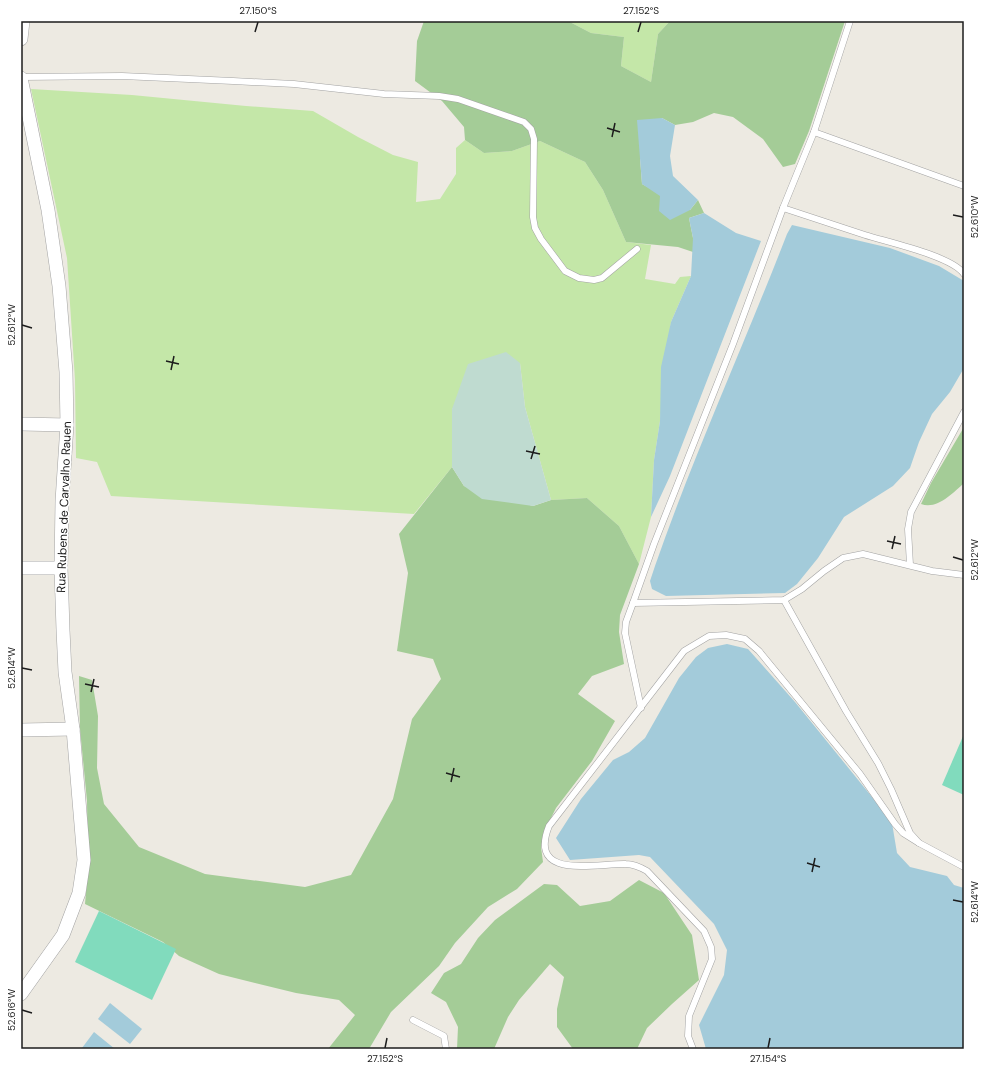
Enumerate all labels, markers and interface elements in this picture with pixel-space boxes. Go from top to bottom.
text: 27.150°S [239,4,277,17]
text: 27.152°S [623,4,659,17]
text: 52.610°W [968,195,981,238]
text: 52.612°W [5,304,18,346]
street label: Rua Rubens de Carvalho Rauen [53,421,75,593]
text: 52.612°W [968,539,981,581]
text: 52.614°W [5,647,18,689]
text: 52.614°W [968,881,981,923]
text: 52.616°W [5,989,18,1031]
text: 27.152°S [367,1052,403,1065]
text: 27.154°S [750,1052,786,1065]

